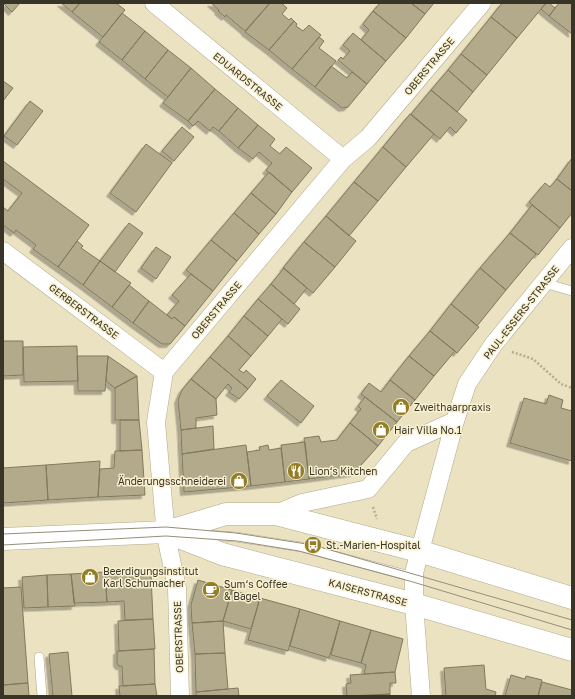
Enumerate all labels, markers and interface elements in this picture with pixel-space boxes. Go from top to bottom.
street label: OBERSTRASSE [401,35,457,97]
street label: EDUARDSTRASSE [211,49,285,113]
street label: PAUL-ESSERS-STRASSE [481,263,561,361]
street label: OBERSTRASSE [188,279,244,341]
street label: GERBERSTRASSE [47,281,121,341]
shop icon: Zweithaarpraxis [391,397,411,417]
place label: Zweithaarpraxis [414,401,491,413]
shop icon: Hair Villa No.1 [371,420,391,440]
place label: Hair Villa No.1 [394,424,462,436]
restaurant icon: Lion‘s Kitchen [286,461,306,481]
place label: Lion‘s Kitchen [309,465,377,477]
shop icon: Änderungsschneiderei [229,471,249,491]
place label: Änderungsschneiderei [118,474,226,487]
bus stop icon: St.-Marien-Hospital [303,535,323,555]
place label: St.-Marien-Hospital [326,539,420,551]
place label: Beerdigungsinstitut Karl Schumacher [103,565,199,589]
shop icon: Beerdigungsinstitut Karl Schumacher [80,567,100,587]
street label: KAISERSTRASSE [327,576,409,608]
place label: Sum‘s Coffee & Bagel [224,578,288,602]
cafe icon: Sum‘s Coffee & Bagel [201,580,221,600]
street label: OBERSTRASSE [171,601,185,673]

